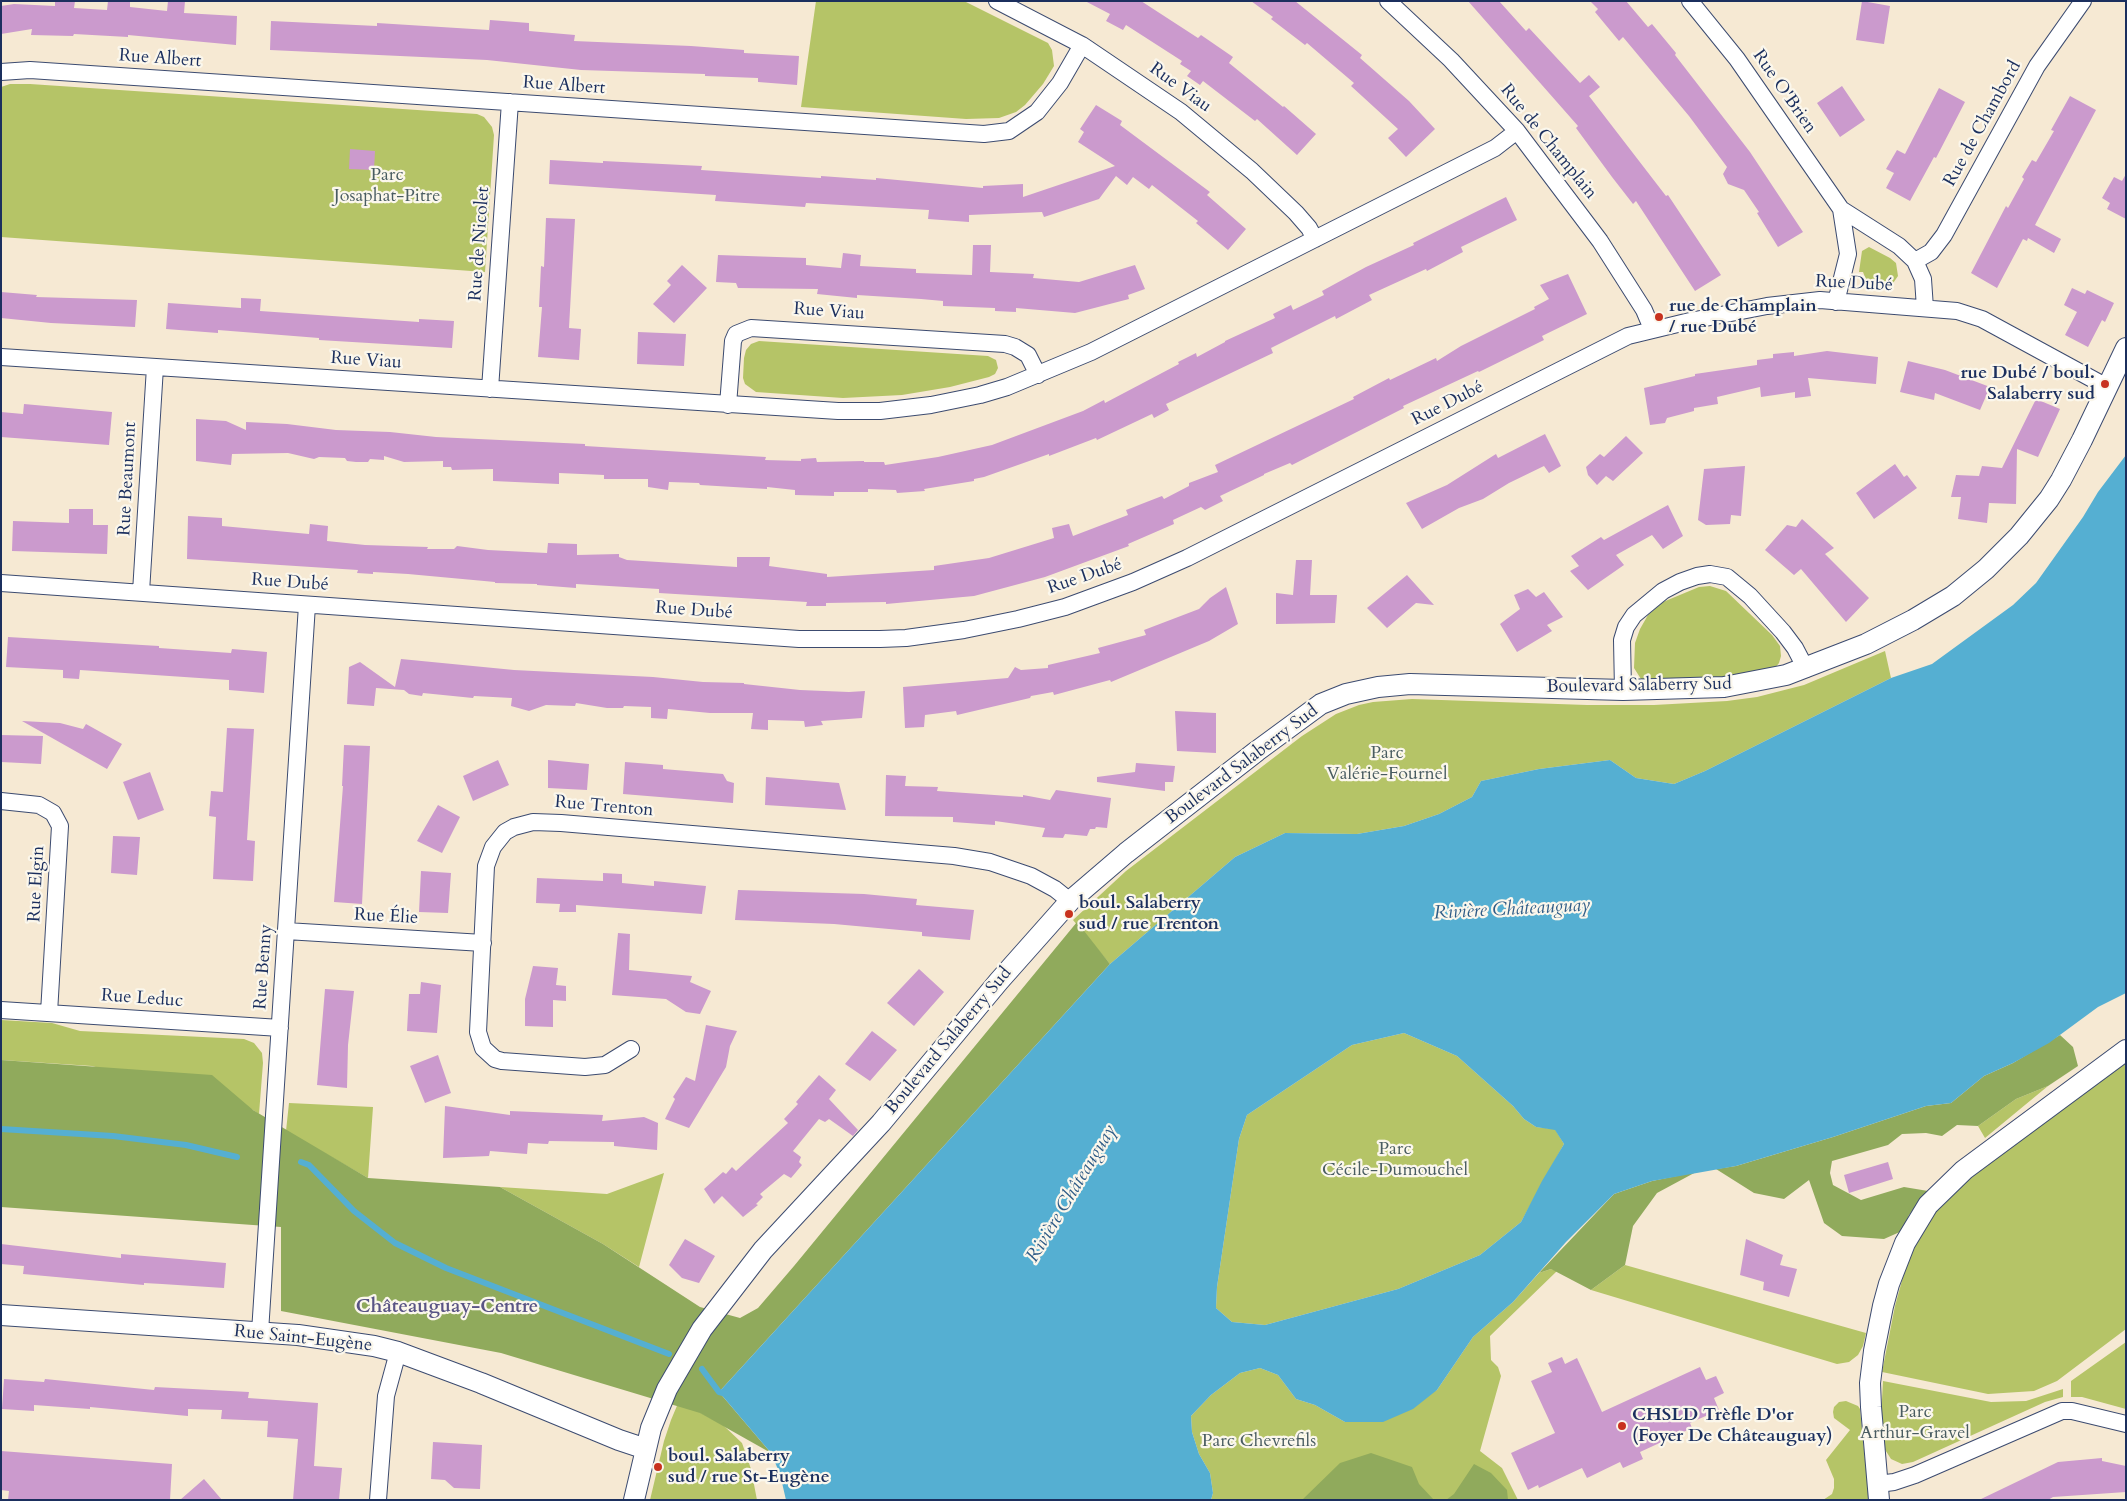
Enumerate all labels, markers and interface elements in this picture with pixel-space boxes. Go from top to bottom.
street label: Rue Albert [118,45,202,73]
street label: Rue O'Brien [1747,46,1821,138]
street label: Rue de Chambord [1940,57,2026,191]
street label: Rue Viau [1145,58,1215,118]
street label: Rue Albert [522,72,606,100]
street label: Rue de Champlain [1495,80,1601,204]
park label: Parc Josaphat-Pitre [334,165,440,208]
street label: Rue de Nicolet [465,186,495,302]
street label: Rue Dubé [1815,271,1893,297]
place label: rue de Champlain / rue Dubé [1669,296,1817,338]
street label: Rue Viau [793,299,865,325]
marker: rue de Champlain / rue Dubé [1653,311,1665,323]
street label: Rue Viau [330,348,402,374]
place label: rue Dubé / boul. Salaberry sud [1960,363,2095,406]
street label: Rue Dubé [1408,377,1488,431]
marker: rue Dubé / boul. Salaberry sud [2099,378,2111,390]
street label: Rue Beaumont [114,421,142,537]
street label: Rue Dubé [1045,554,1125,600]
street label: Rue Dubé [250,570,330,596]
street label: Rue Dubé [654,598,734,624]
street label: Boulevard Salaberry Sud [1546,674,1732,698]
street label: Boulevard Salaberry Sud [1161,701,1323,829]
park label: Parc Valérie-Fournel [1327,743,1447,786]
street label: Rue Trenton [554,792,654,822]
street label: Rue Elgin [24,845,50,923]
place label: boul. Salaberry sud / rue Trenton [1079,893,1219,936]
water label: Rivière Châteauguay [1433,895,1591,925]
street label: Rue Élie [353,905,419,929]
marker: boul. Salaberry sud / rue Trenton [1063,908,1075,920]
street label: Rue Benny [250,923,278,1011]
street label: Boulevard Salaberry Sud [881,963,1017,1119]
street label: Rue Leduc [100,985,184,1013]
water label: Rivière Châteauguay [1022,1121,1122,1267]
park label: Parc Cécile-Dumouchel [1322,1139,1468,1182]
district label: Châteauguay-Centre [356,1297,538,1319]
street label: Rue Saint-Eugène [233,1321,373,1357]
park label: Parc Arthur-Gravel [1860,1402,1970,1445]
place label: CHSLD Trèfle D'or (Foyer De Châteauguay) [1632,1405,1833,1448]
marker: CHSLD Trèfle D'or (Foyer De Châteauguay) [1616,1420,1628,1432]
park label: Parc Chevrefils [1202,1431,1316,1453]
place label: boul. Salaberry sud / rue St-Eugène [668,1446,830,1488]
marker: boul. Salaberry sud / rue St-Eugène [652,1461,664,1473]

